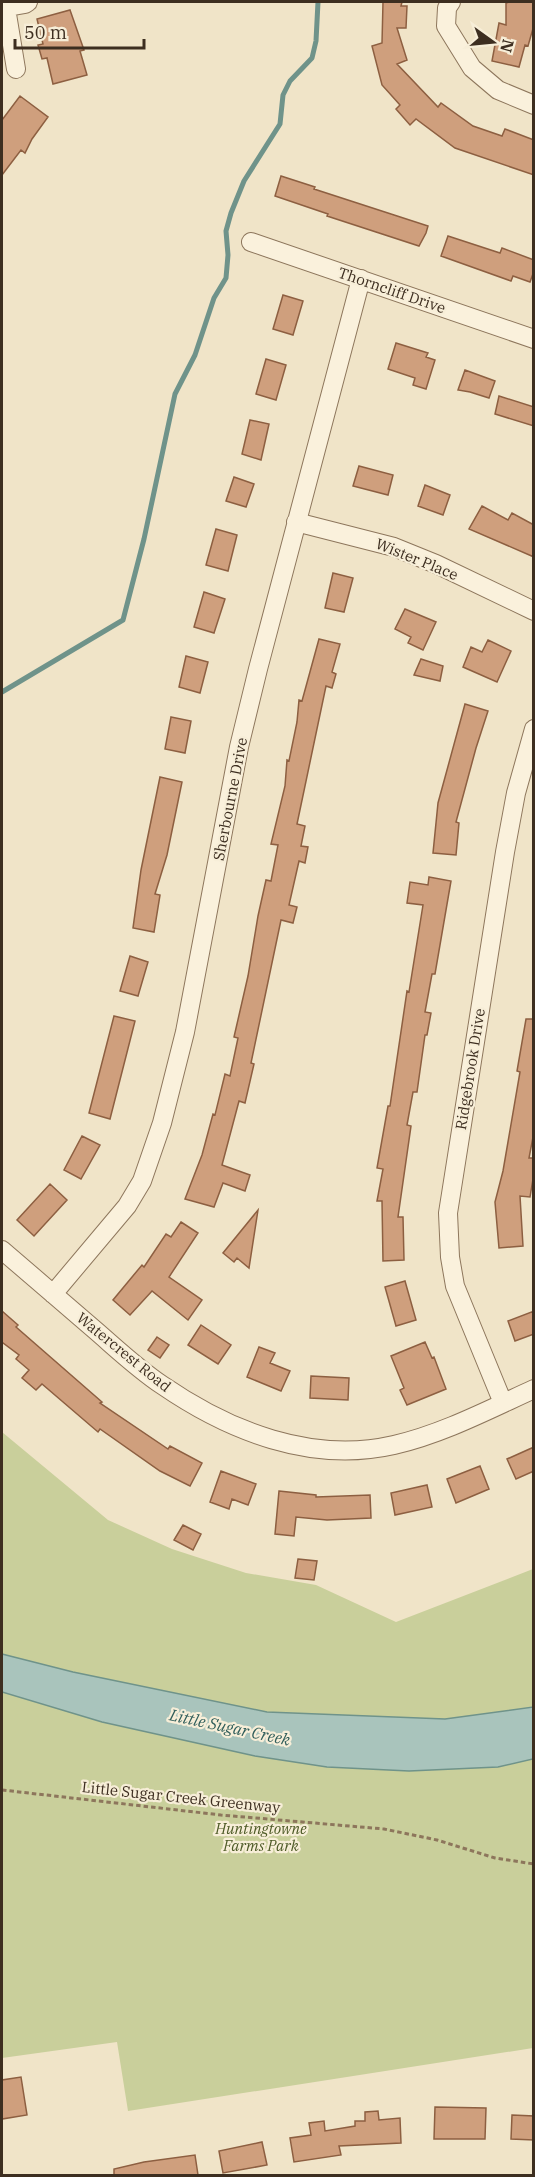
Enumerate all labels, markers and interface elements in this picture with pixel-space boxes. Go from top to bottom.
scale bar [15,12,144,50]
north arrow [463,12,523,72]
text: 50 m [24,21,67,44]
text: N [496,37,519,55]
street label: Thorncliff Drive [336,263,448,317]
street label: Wister Place [373,534,461,584]
street label: Sherbourne Drive [209,736,251,862]
street label: Ridgebrook Drive [451,1007,489,1131]
street label: Watercrest Road [73,1308,175,1396]
water label: Little Sugar Creek [167,1704,293,1750]
street label: Little Sugar Creek Greenway [81,1777,281,1817]
park label: Huntingtowne Farms Park [214,1819,307,1855]

